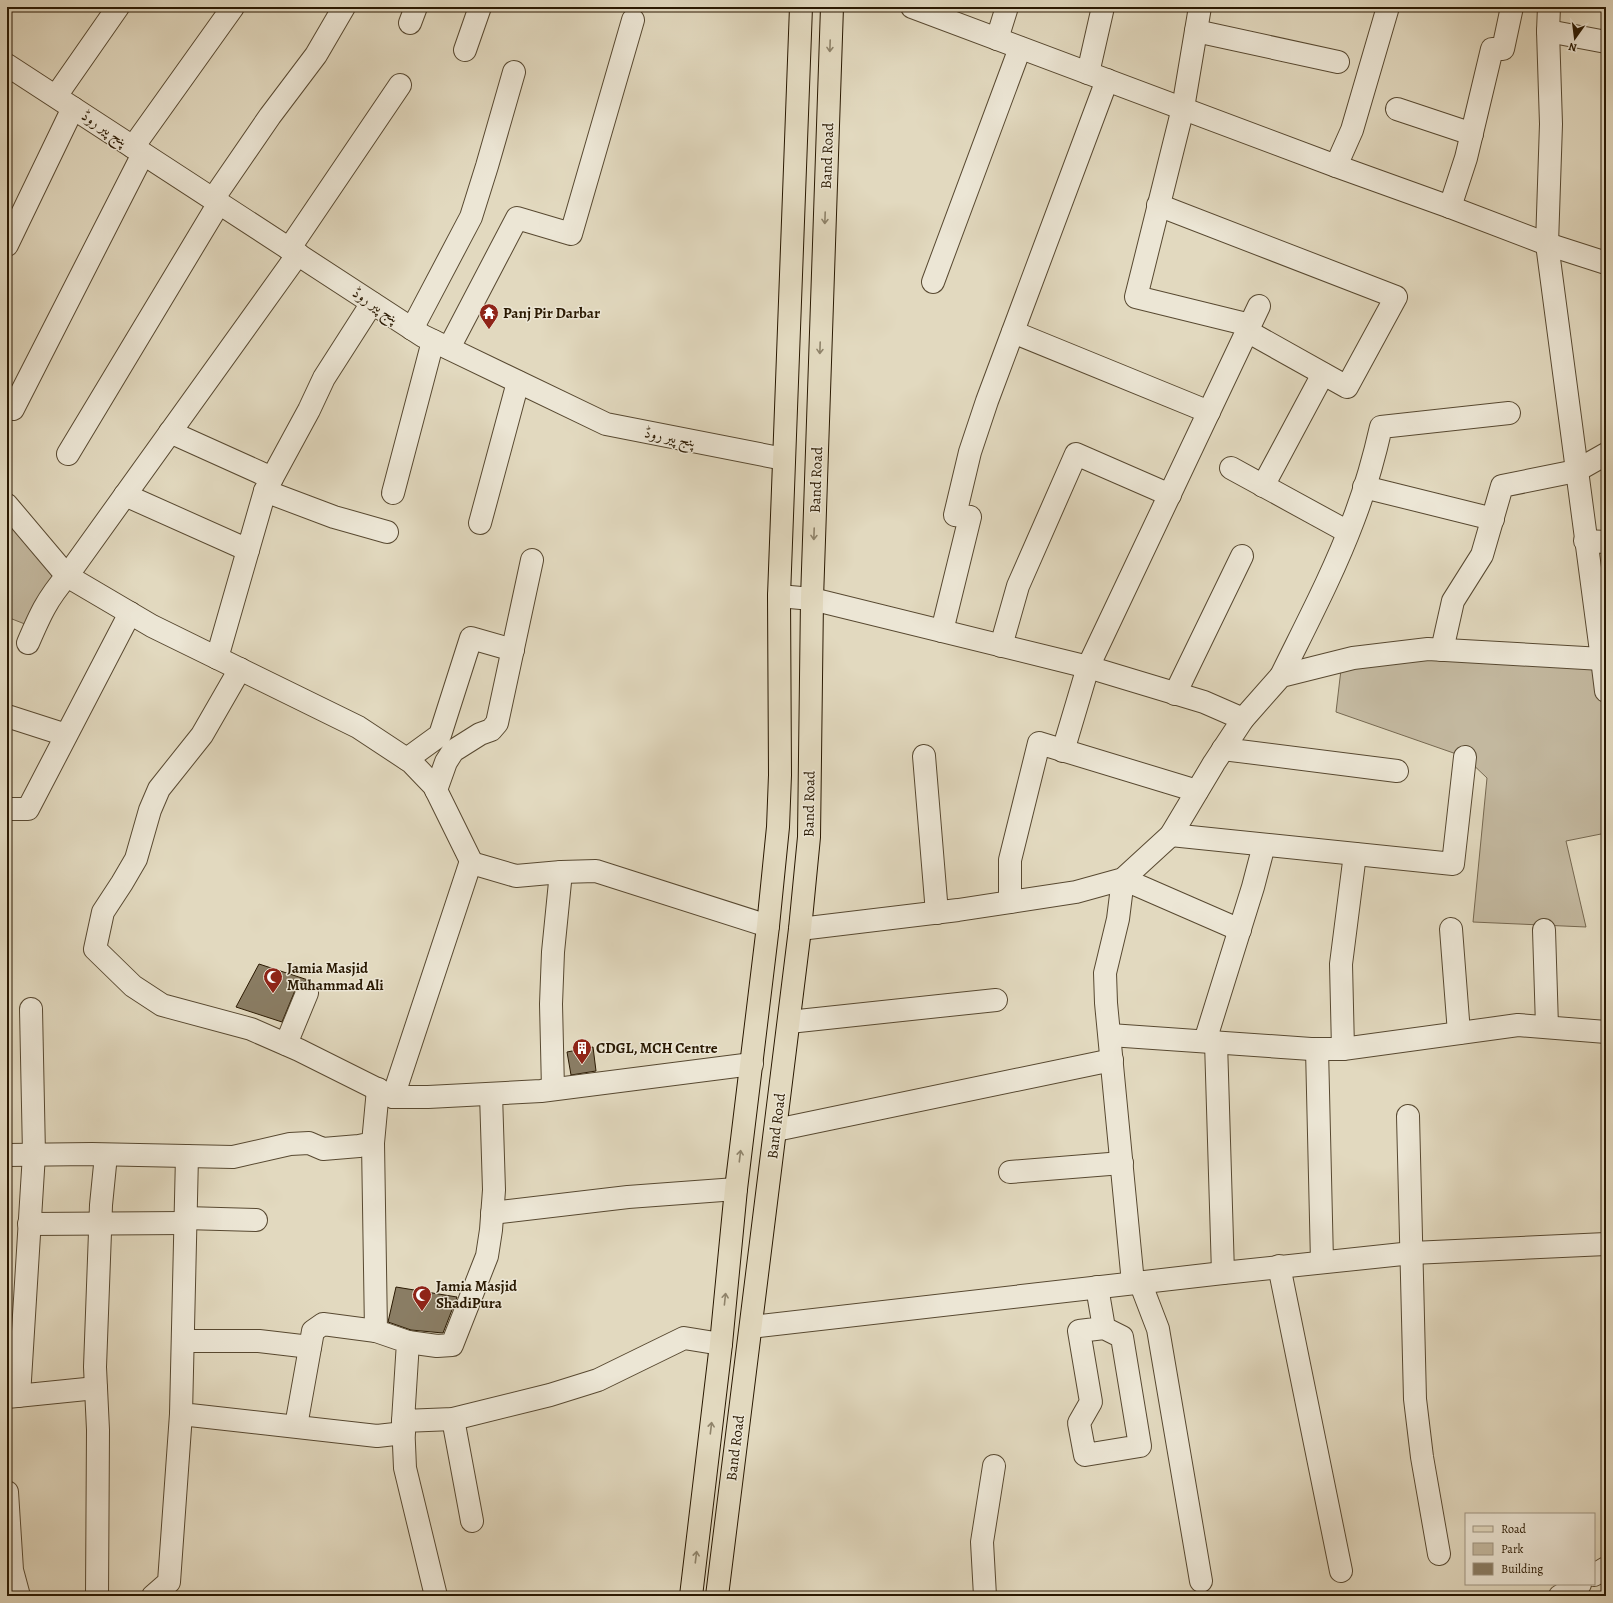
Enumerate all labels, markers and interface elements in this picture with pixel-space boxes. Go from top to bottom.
north arrow [1555,18,1595,58]
one-way arrow [827,39,834,52]
text: N [1567,39,1578,55]
street label: پنج پیر روڈ [75,105,132,154]
street label: Band Road [816,122,838,190]
one-way arrow [821,211,828,224]
street label: پنج پیر روڈ [346,282,403,331]
temple icon: Panj Pir Darbar [478,302,500,330]
place label: Panj Pir Darbar [503,303,600,323]
one-way arrow [816,341,824,354]
street label: پنج پیر روڈ [642,422,698,456]
street label: Band Road [805,446,827,514]
one-way arrow [810,527,818,540]
street label: Band Road [798,770,820,837]
place label: Jamia Masjid Muhammad Ali [287,958,384,995]
mosque icon: Jamia Masjid Muhammad Ali [262,966,284,994]
building icon: CDGL, MCH Centre [571,1037,593,1065]
place label: CDGL, MCH Centre [596,1038,718,1058]
street label: Band Road [762,1091,790,1160]
one-way arrow [737,1150,744,1163]
place label: Jamia Masjid ShadiPura [436,1276,518,1313]
mosque icon: Jamia Masjid ShadiPura [411,1284,433,1312]
one-way arrow [722,1293,729,1306]
street label: Band Road [721,1413,749,1482]
one-way arrow [707,1422,715,1435]
legend [1465,1513,1595,1585]
text: Road [1501,1521,1527,1537]
text: Park [1501,1541,1524,1557]
one-way arrow [692,1551,700,1564]
text: Building [1501,1561,1543,1577]

